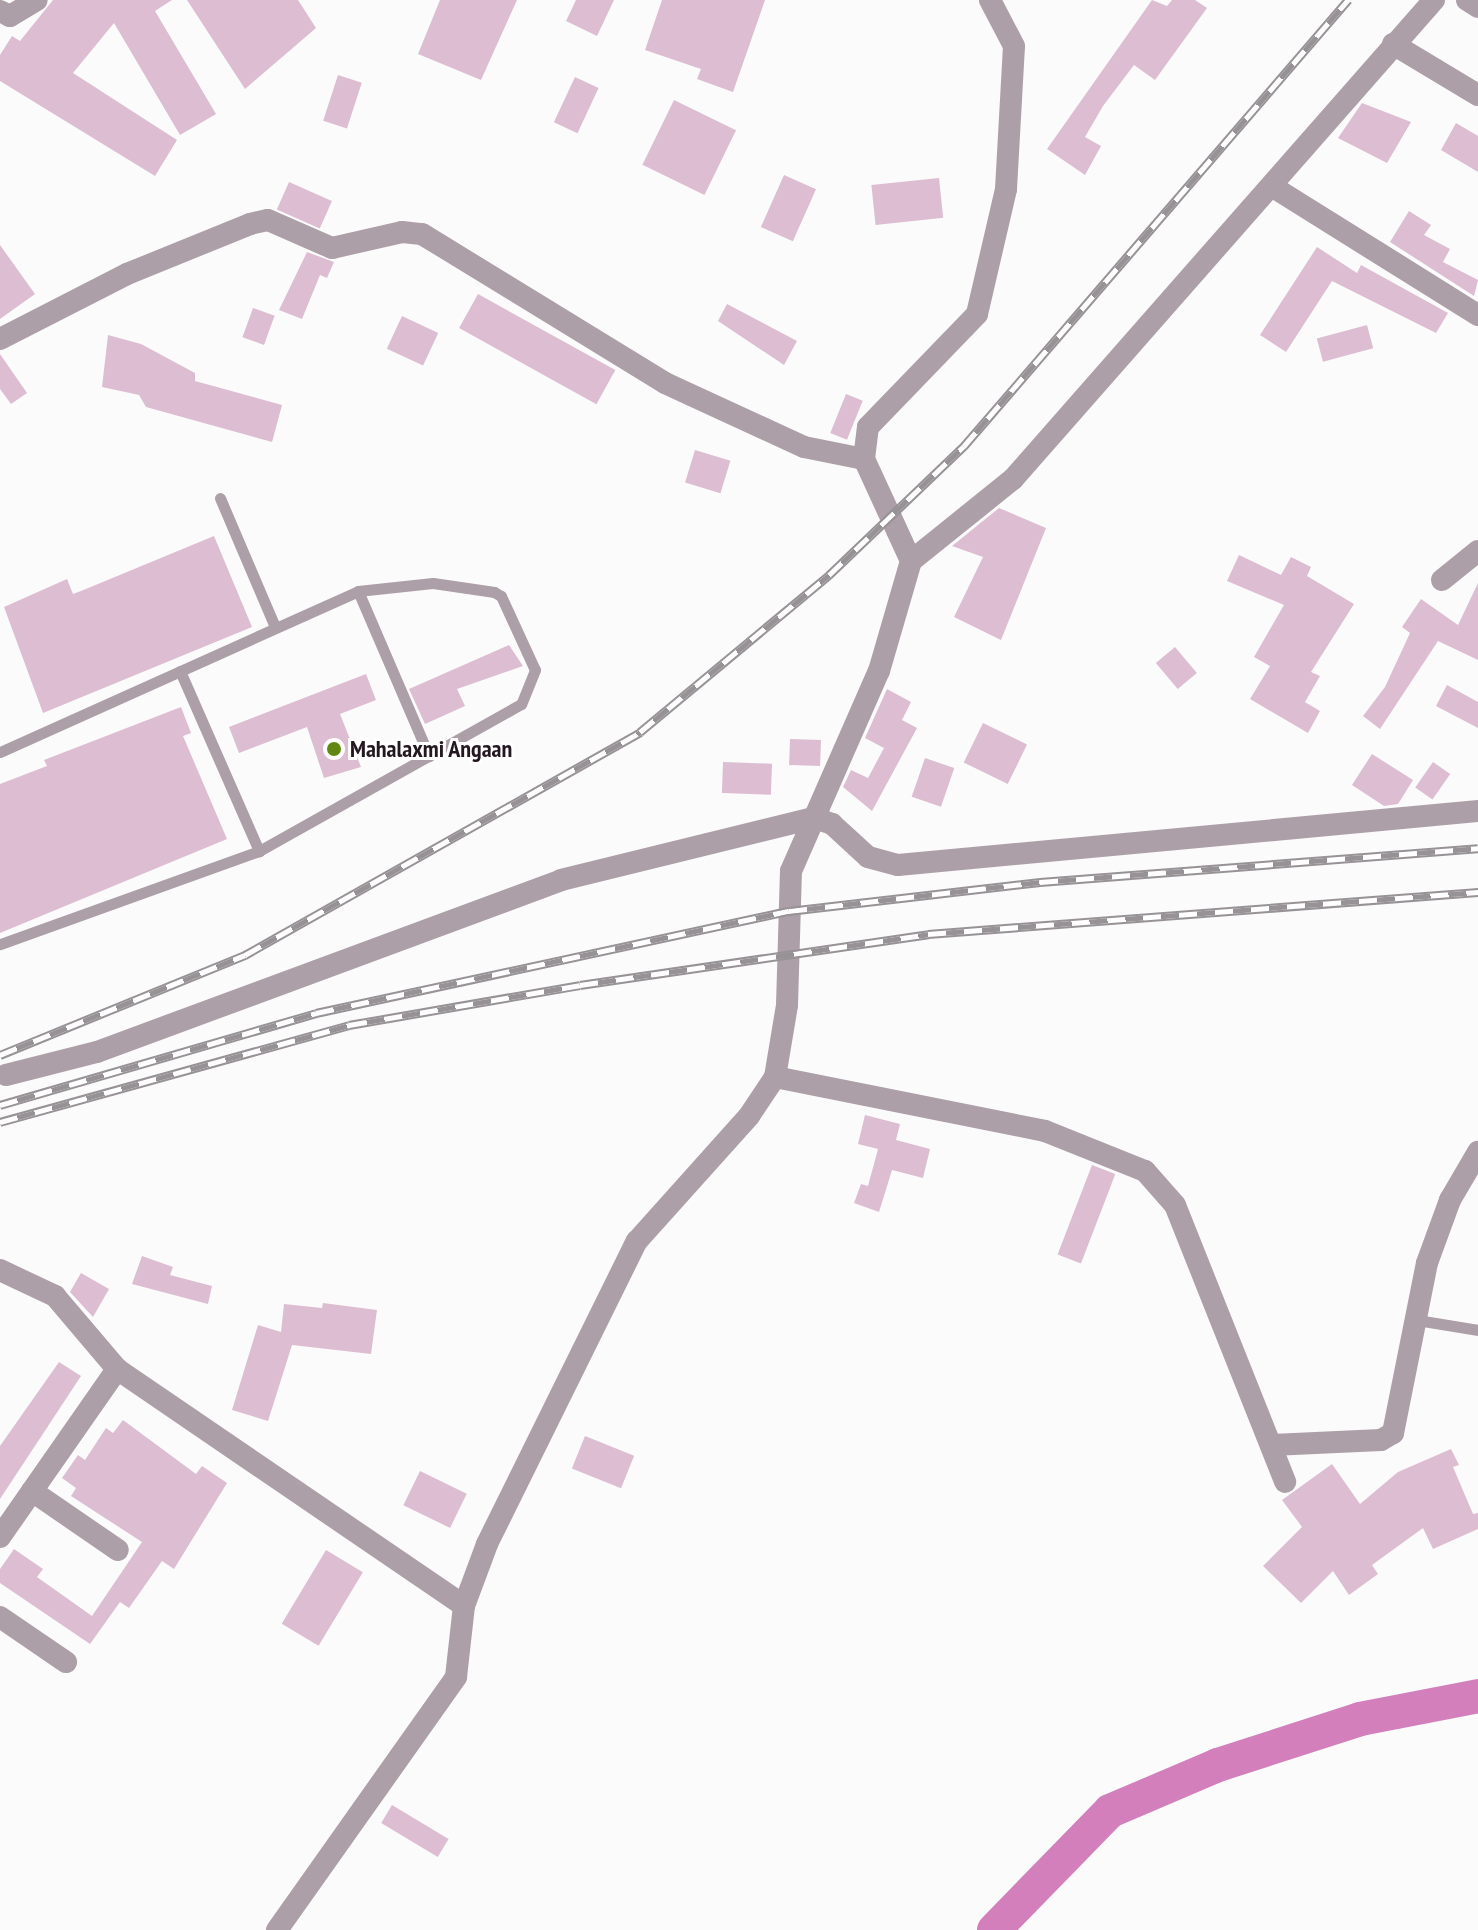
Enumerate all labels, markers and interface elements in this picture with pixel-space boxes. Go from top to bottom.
place label: Mahalaxmi Angaan [350,735,513,763]
marker: Mahalaxmi Angaan [325,740,343,758]

